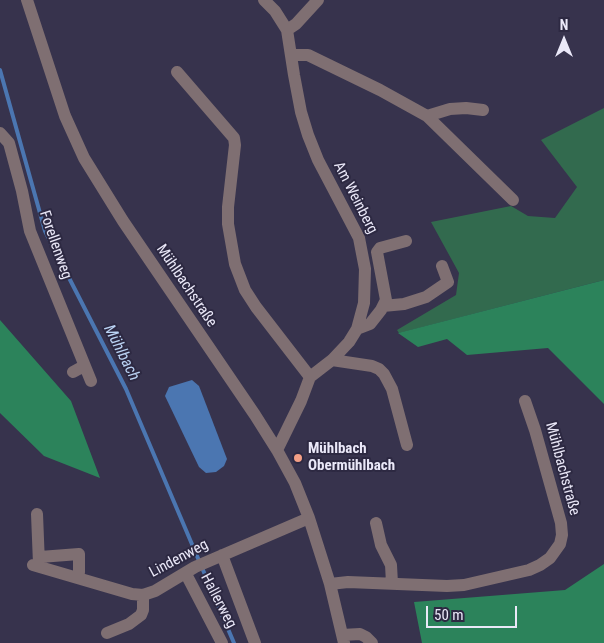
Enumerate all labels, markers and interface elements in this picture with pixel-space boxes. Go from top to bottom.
north arrow [539,15,589,65]
text: N [560,17,568,33]
street label: Am Weinberg [329,159,381,237]
street label: Forellenweg [35,208,75,282]
street label: Mühlbachstraße [152,241,220,331]
water label: Mühlbach [99,322,143,384]
street label: Mühlbachstraße [541,420,583,518]
place label: Mühlbach Obermühlbach [308,440,395,475]
marker: Mühlbach Obermühlbach [292,452,304,464]
street label: Lindenweg [147,536,211,582]
street label: Hallerweg [196,571,240,631]
scale bar [429,596,520,628]
text: 50 m [434,606,464,624]

